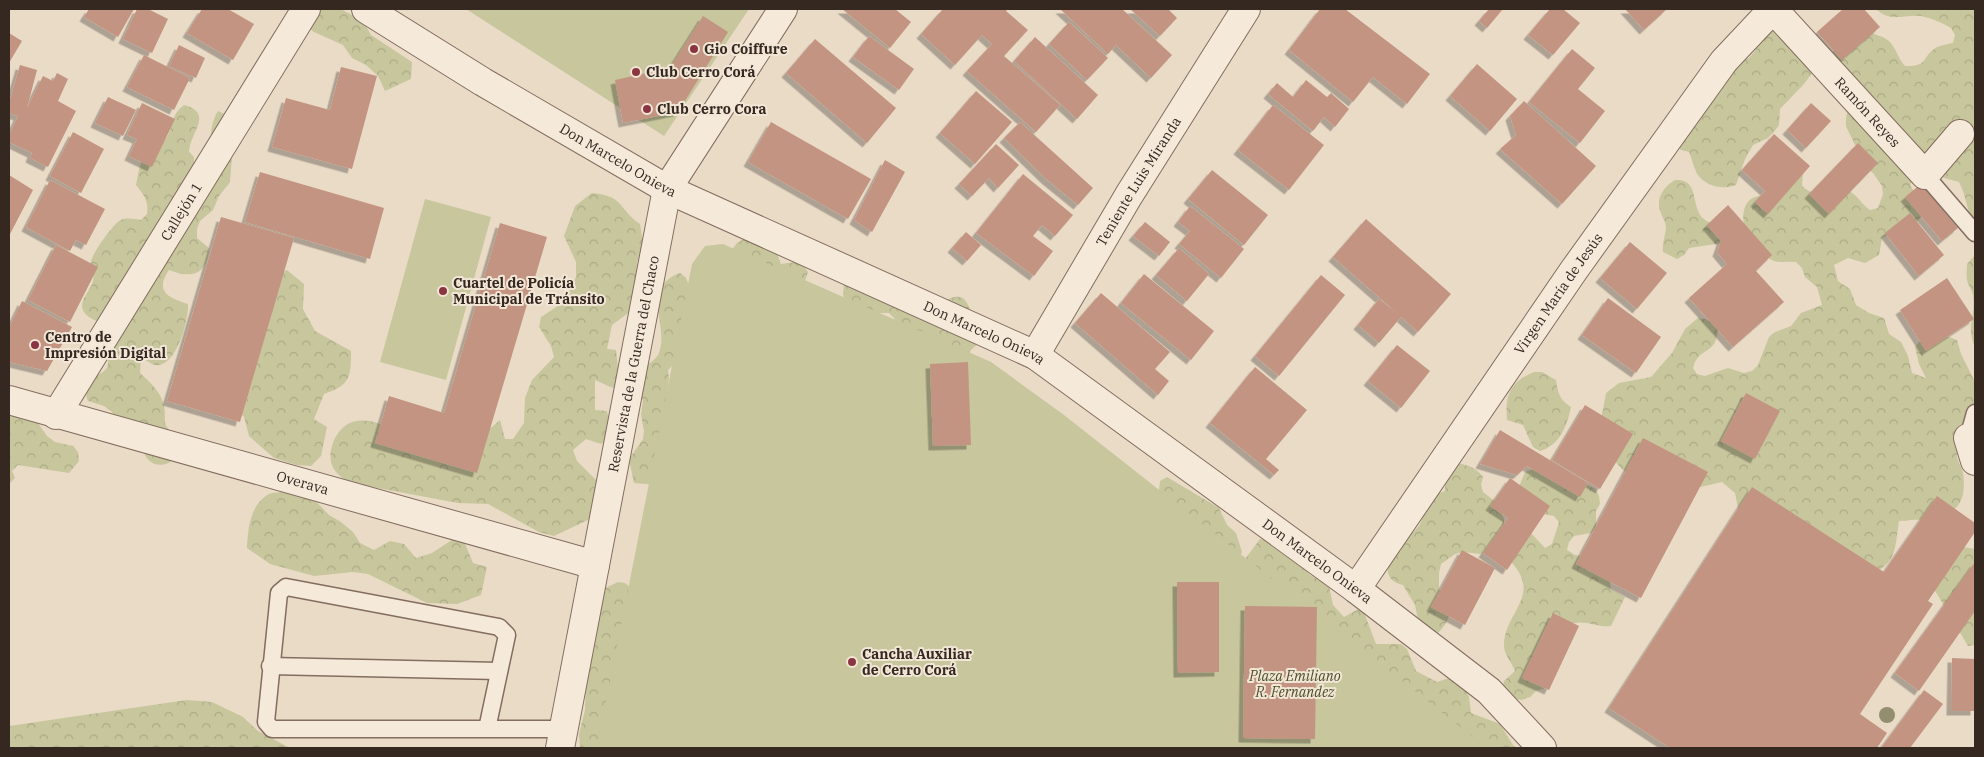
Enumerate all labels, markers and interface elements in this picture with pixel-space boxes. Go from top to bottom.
place label: Gio Coiffure [704,40,788,58]
marker: Gio Coiffure [688,43,700,55]
place label: Club Cerro Corá [646,63,755,81]
marker: Club Cerro Corá [630,66,642,78]
street label: Ramón Reyes [1831,73,1904,151]
place label: Club Cerro Cora [657,100,766,118]
marker: Club Cerro Cora [641,103,653,115]
street label: Teniente Luis Miranda [1092,113,1185,249]
street label: Don Marcelo Onieva [556,120,679,201]
street label: Callejón 1 [157,179,206,244]
street label: Virgen María de Jesús [1510,229,1607,358]
street label: Reservista de la Guerra del Chaco [604,254,663,474]
place label: Cuartel de Policía Municipal de Tránsito [453,274,605,308]
marker: Cuartel de Policía Municipal de Tránsito [437,285,449,297]
street label: Don Marcelo Onieva [921,297,1049,369]
place label: Centro de Impresión Digital [45,328,166,362]
marker: Centro de Impresión Digital [29,339,41,351]
street label: Overava [274,467,331,499]
street label: Don Marcelo Onieva [1259,515,1376,607]
place label: Cancha Auxiliar de Cerro Corá [862,645,972,679]
marker: Cancha Auxiliar de Cerro Corá [846,656,858,668]
park label: Plaza Emiliano R. Fernandez [1248,667,1341,701]

